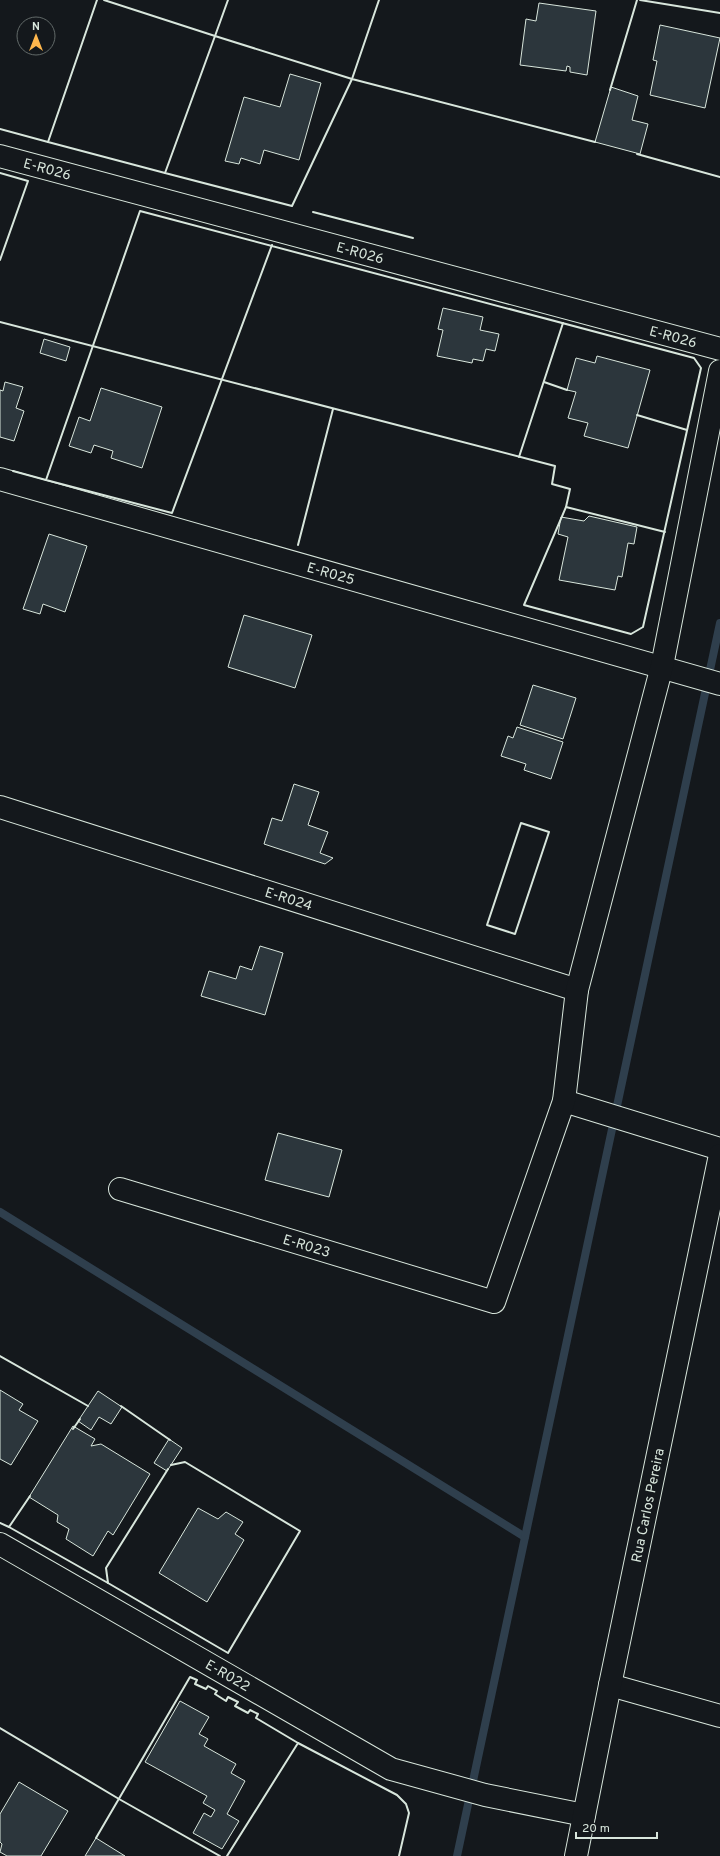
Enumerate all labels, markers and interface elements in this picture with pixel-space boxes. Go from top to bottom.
north arrow [16,16,56,56]
text: N [32,20,40,34]
street label: E-R026 [21,156,73,185]
street label: E-R026 [334,240,386,269]
street label: E-R026 [647,323,699,352]
street label: E-R025 [305,560,356,590]
street label: E-R024 [263,885,314,916]
street label: E-R023 [280,1232,332,1262]
street label: Rua Carlos Pereira [629,1447,669,1564]
street label: E-R022 [202,1657,253,1696]
scale bar [576,1814,657,1840]
text: 20 m [582,1821,610,1837]

